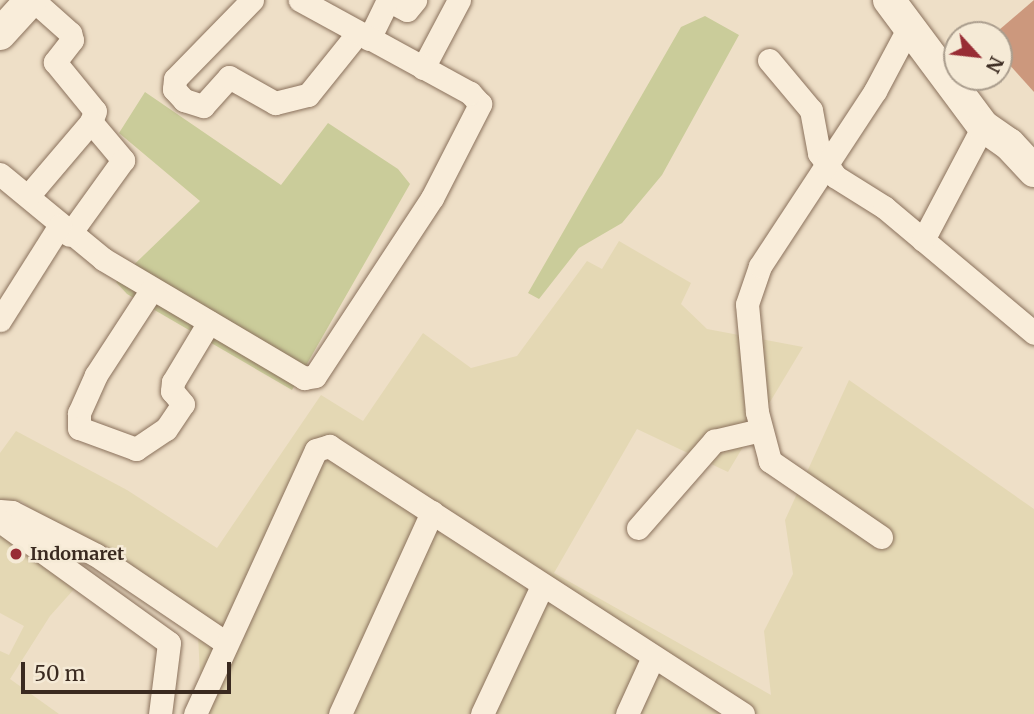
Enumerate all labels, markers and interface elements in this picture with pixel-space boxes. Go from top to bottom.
north arrow [943,21,1013,91]
text: N [981,52,1009,77]
place label: Indomaret [30,543,124,565]
marker: Indomaret [8,546,24,562]
scale bar [24,648,234,692]
text: 50 m [34,660,85,687]

